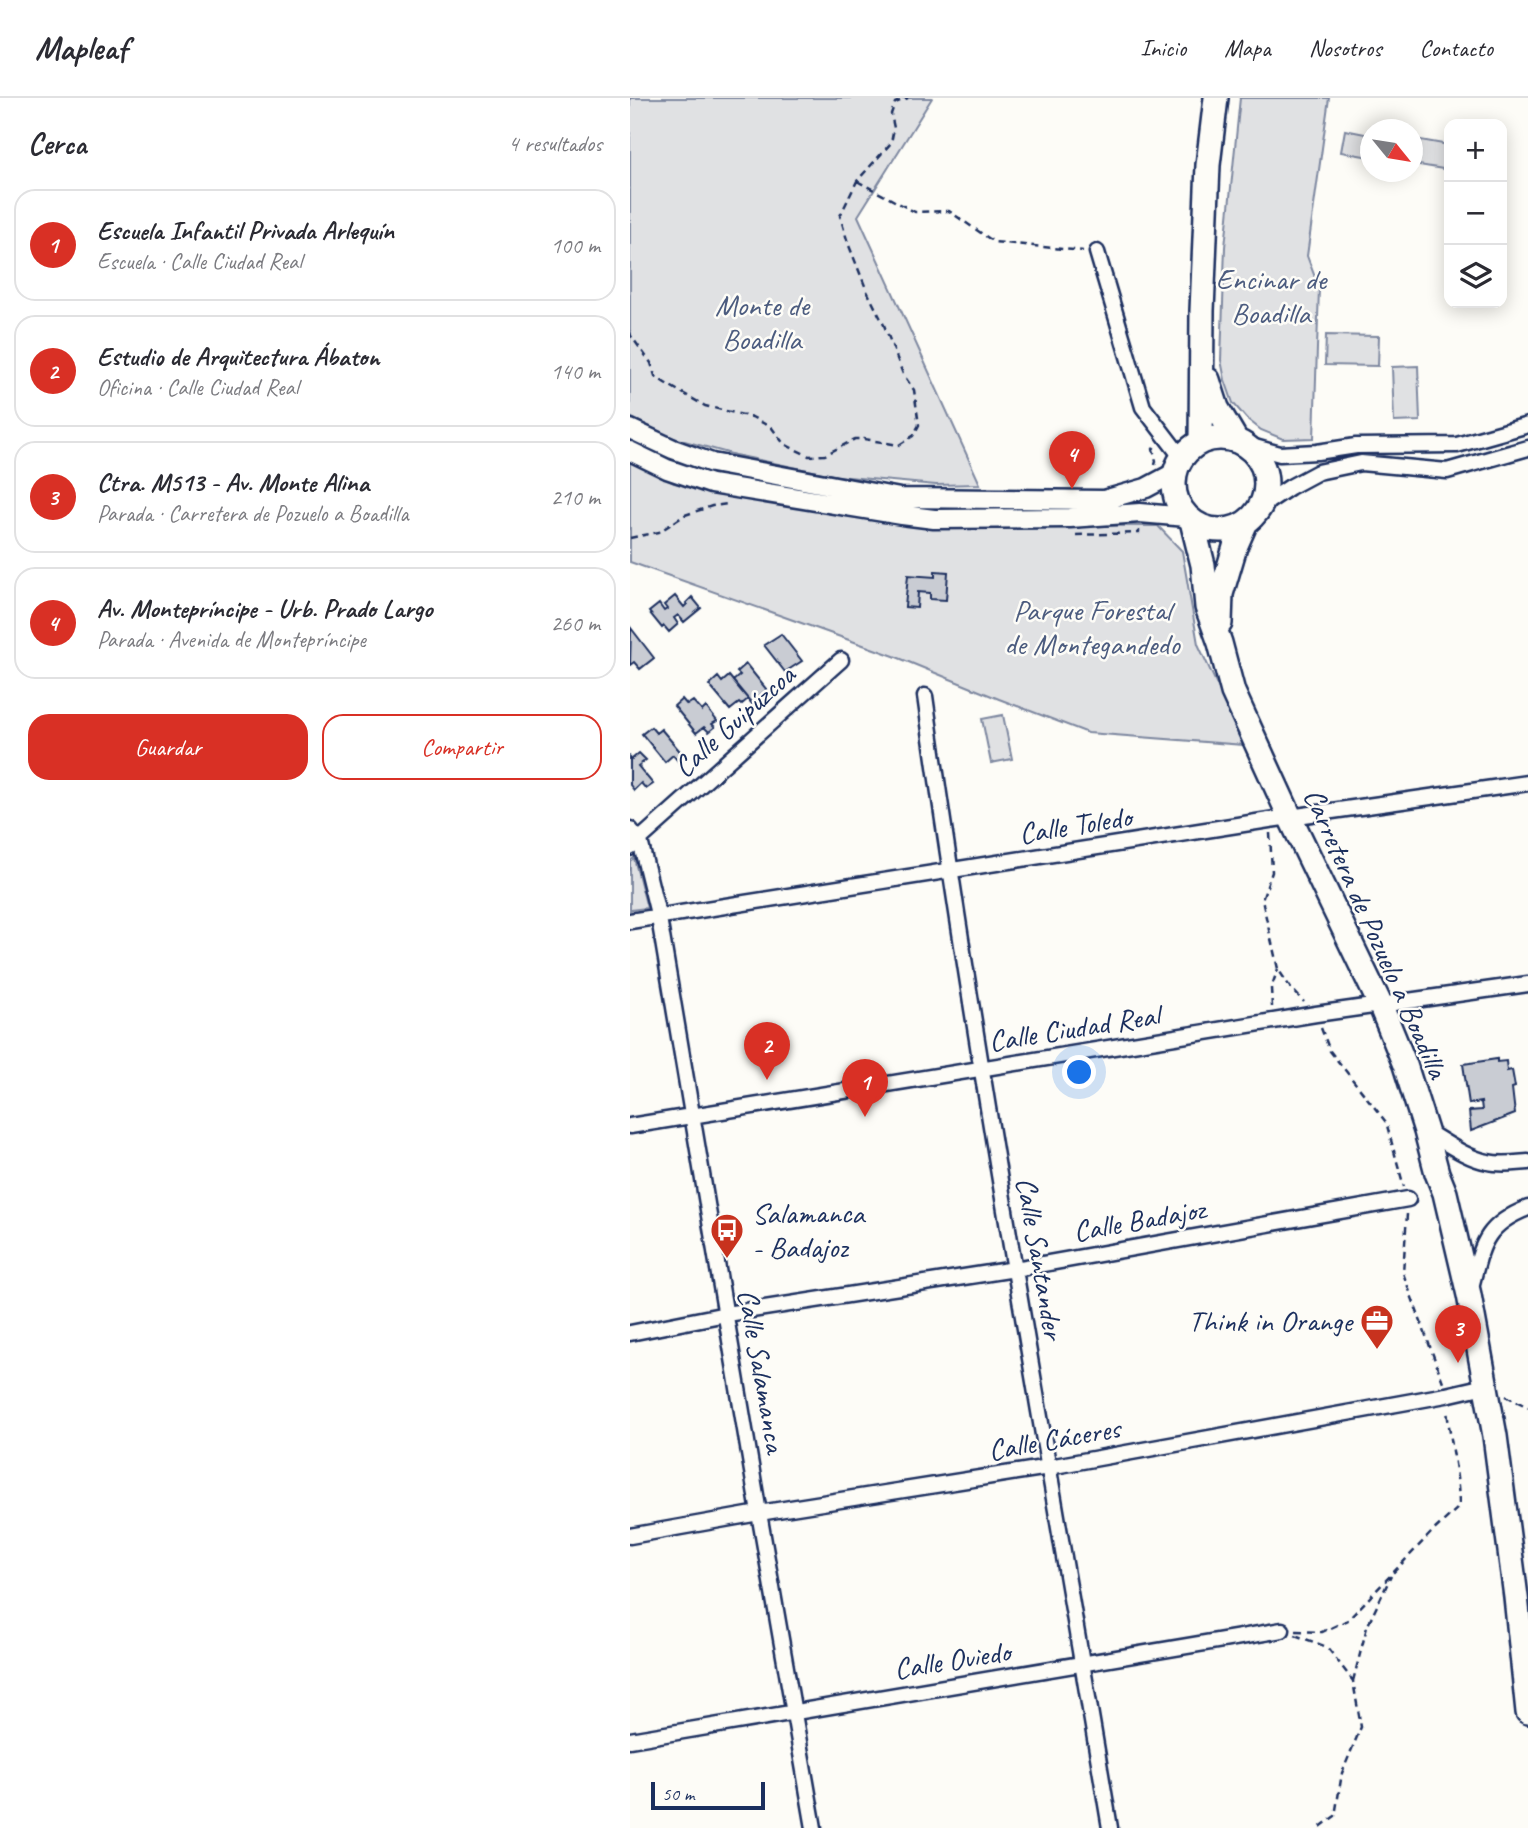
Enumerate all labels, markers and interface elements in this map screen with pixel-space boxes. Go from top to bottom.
text: Mapleaf [35,27,127,69]
text: Inicio [1140,33,1186,63]
text: Mapa [1224,33,1271,63]
text: Nosotros [1309,33,1381,63]
text: Contacto [1419,33,1493,63]
north arrow [1360,119,1423,182]
map controls [1444,119,1507,308]
button: + [1444,119,1507,182]
text: Cerca [28,125,86,163]
text: 4 resultados [508,129,602,158]
button: − [1444,182,1507,245]
text: Escuela Infantil Privada Arlequín [97,214,394,247]
text: 1 [48,231,58,260]
text: 100 m [551,231,600,260]
button: layers [1444,245,1507,308]
text: Escuela · Calle Ciudad Real [97,247,302,276]
park label: Encinar de Boadilla [1216,260,1329,332]
park label: Monte de Boadilla [715,286,811,358]
text: Estudio de Arquitectura Ábaton [97,340,379,373]
text: 2 [48,357,58,386]
text: 140 m [551,357,600,386]
text: Oficina · Calle Ciudad Real [97,373,298,402]
pin: 4 [1049,431,1095,489]
text: Ctra. M513 - Av. Monte Alina [97,466,369,499]
text: 3 [48,483,58,512]
text: 210 m [551,483,600,512]
text: Parada · Carretera de Pozuelo a Boadilla [97,499,408,528]
park label: Parque Forestal de Montegandedo [1004,591,1181,663]
text: Av. Montepríncipe - Urb. Prado Largo [97,592,432,625]
text: 4 [48,609,58,638]
text: 260 m [551,609,600,638]
text: Parada · Avenida de Montepríncipe [97,625,366,654]
street label: Calle Guipúzcoa [665,655,804,786]
button: Guardar [28,714,308,780]
button: Compartir [322,714,602,780]
street label: Carretera de Pozuelo a Boadilla [1295,782,1458,1086]
street label: Calle Toledo [1016,797,1137,853]
street label: Calle Ciudad Real [986,995,1167,1060]
pin: 2 [744,1022,790,1080]
your location [1062,1055,1096,1089]
pin: 1 [842,1059,888,1117]
street label: Calle Santander [1007,1174,1073,1345]
street label: Calle Badajoz [1070,1189,1210,1250]
place label: Salamanca - Badajoz [752,1194,866,1266]
bus stop icon: Salamanca - Badajoz [708,1211,746,1260]
street label: Calle Salamanca [729,1286,796,1458]
place label: Think in Orange [1188,1302,1354,1340]
office icon: Think in Orange [1358,1302,1396,1351]
pin: 3 [1435,1305,1481,1363]
street label: Calle Cáceres [985,1408,1126,1469]
street label: Calle Oviedo [891,1632,1016,1688]
scale bar [651,1779,765,1811]
text: 50 m [662,1782,694,1806]

